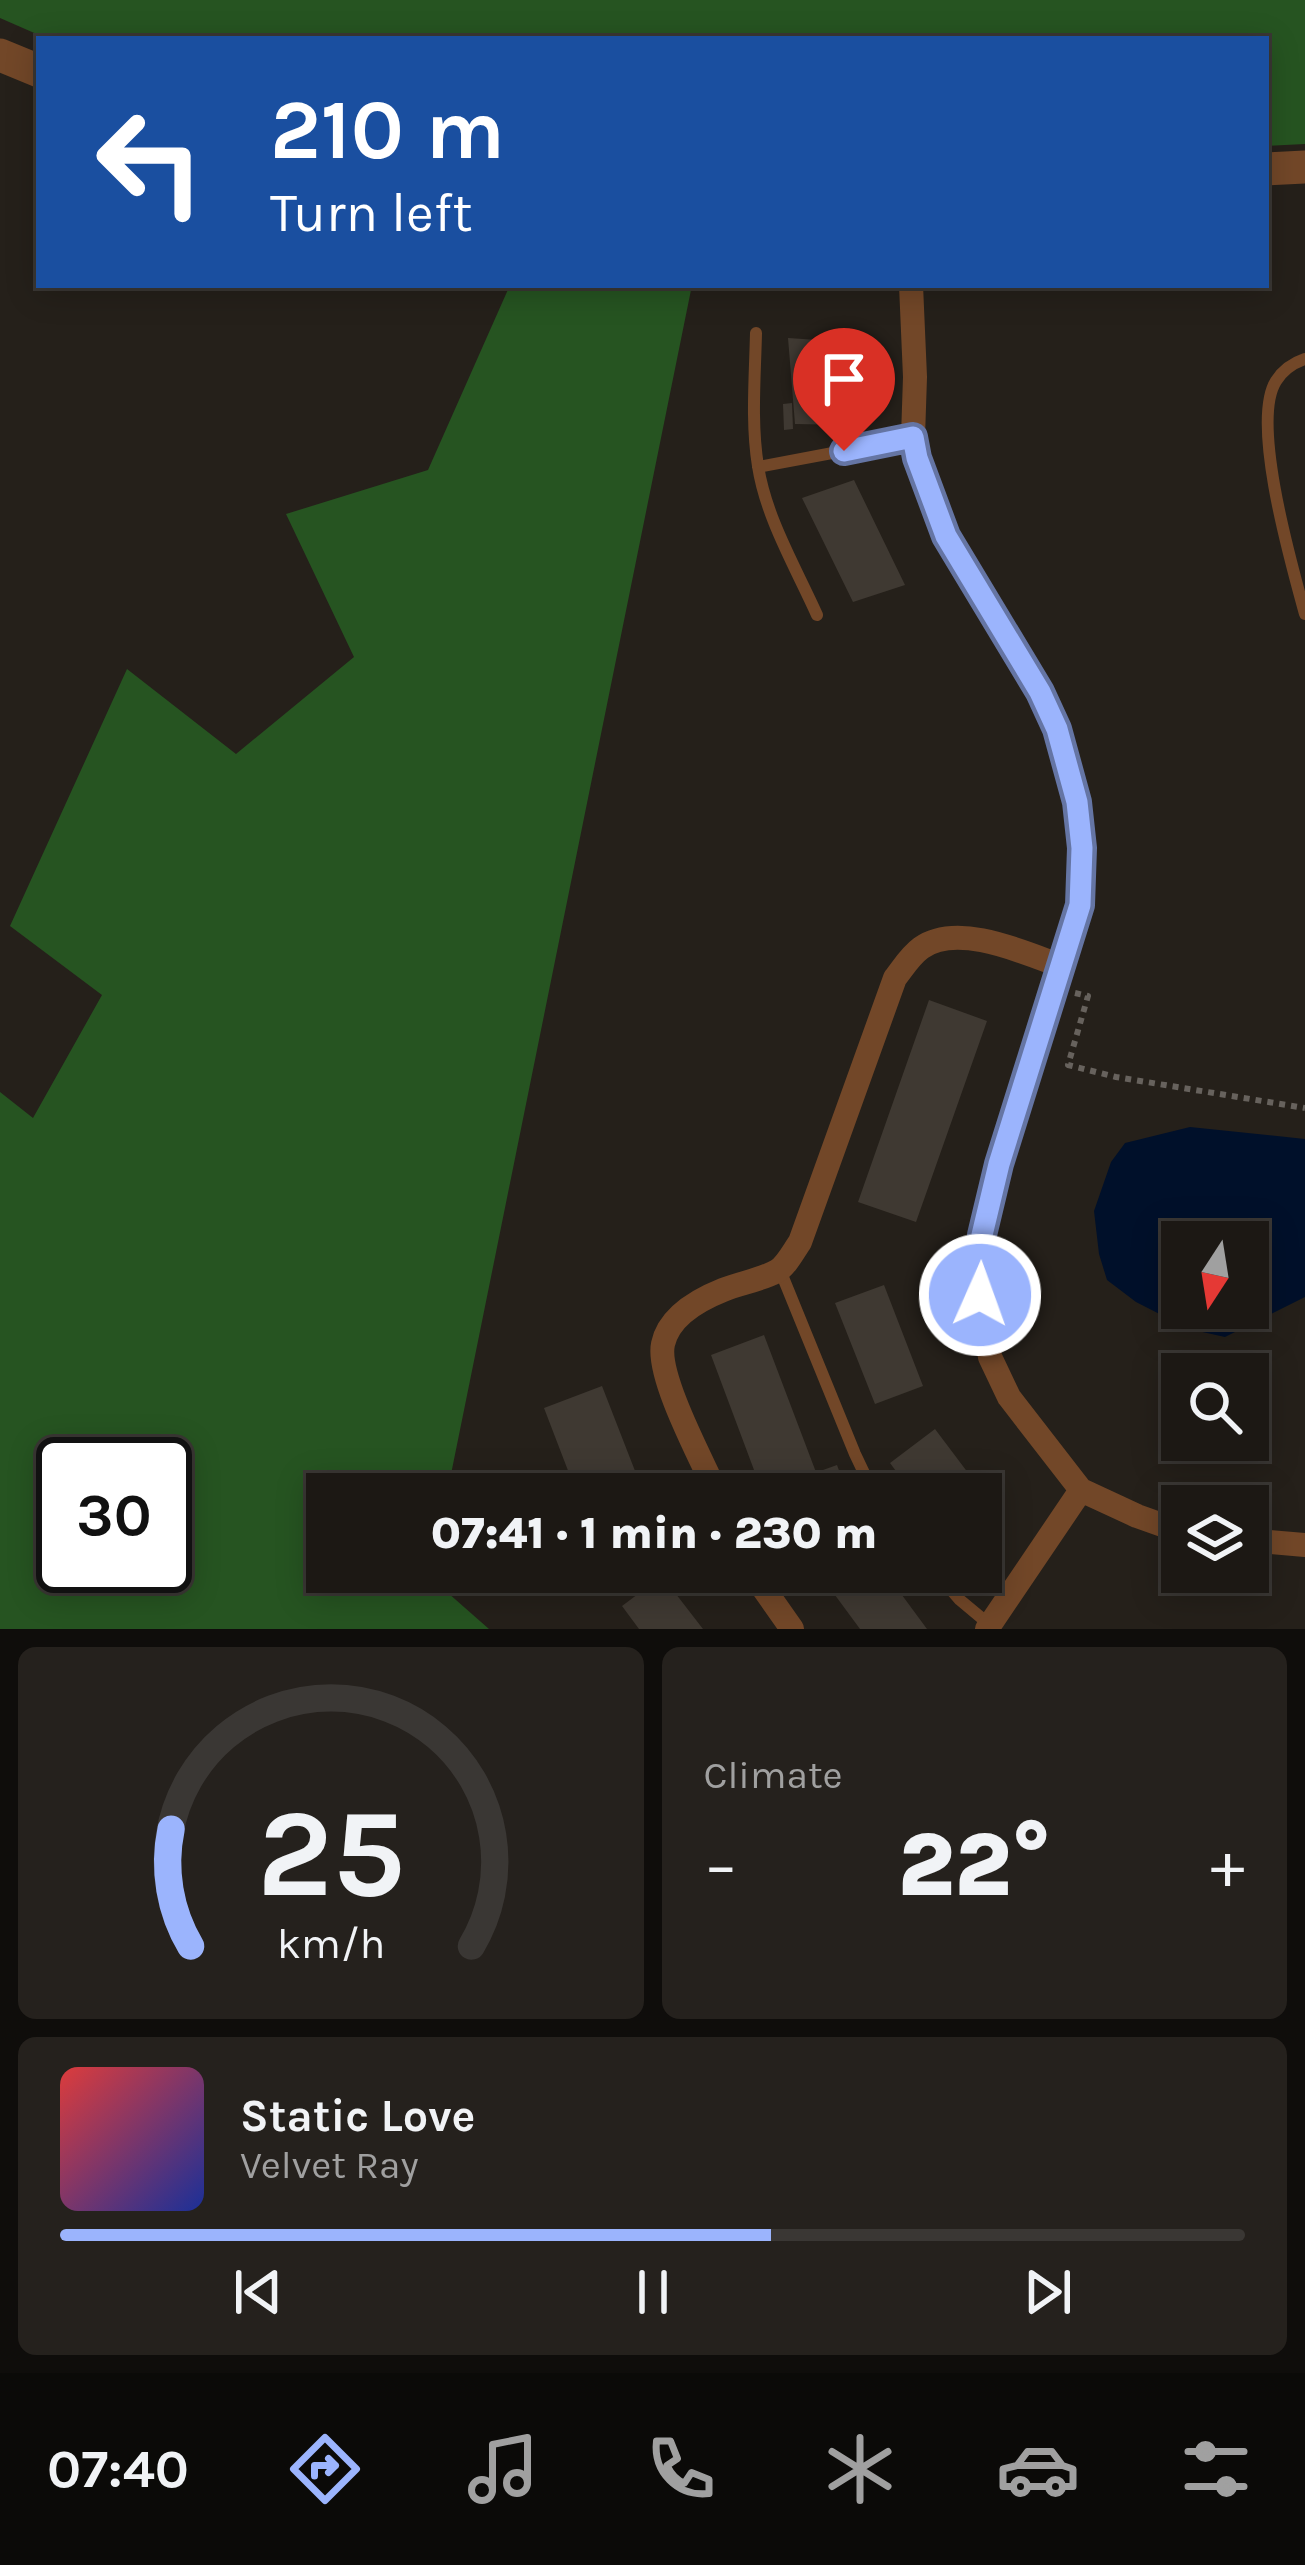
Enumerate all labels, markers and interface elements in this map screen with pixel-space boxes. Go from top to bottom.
text: 210 m [270,81,505,179]
icon: left [72,84,228,240]
text: Turn left [270,181,473,245]
pin [793,328,895,451]
icon: arrive [811,346,877,412]
north arrow [1161,1221,1269,1329]
map controls [1161,1221,1269,1593]
position arrow [917,1232,1043,1358]
button: search [1161,1353,1269,1461]
speed limit sign: 30 [36,1437,192,1593]
button: layers [1161,1485,1269,1593]
text: 07:41 · 1 min · 230 m [431,1507,877,1559]
text: Climate [704,1752,843,1798]
text: 25 [257,1781,405,1926]
text: 22° [898,1812,1051,1918]
text: − [704,1826,738,1904]
text: + [1210,1826,1245,1904]
text: km/h [276,1919,385,1969]
text: Static Love [240,2090,475,2142]
text: Velvet Ray [240,2142,419,2188]
icon: previous [225,2259,291,2325]
icon: pause [620,2259,686,2325]
icon: next [1015,2259,1081,2325]
icon: directions [283,2427,367,2511]
icon: music [461,2427,545,2511]
icon: phone [639,2427,723,2511]
icon: climate [818,2427,902,2511]
icon: car [996,2427,1080,2511]
icon: filters [1174,2427,1258,2511]
text: 07:40 [47,2437,189,2501]

